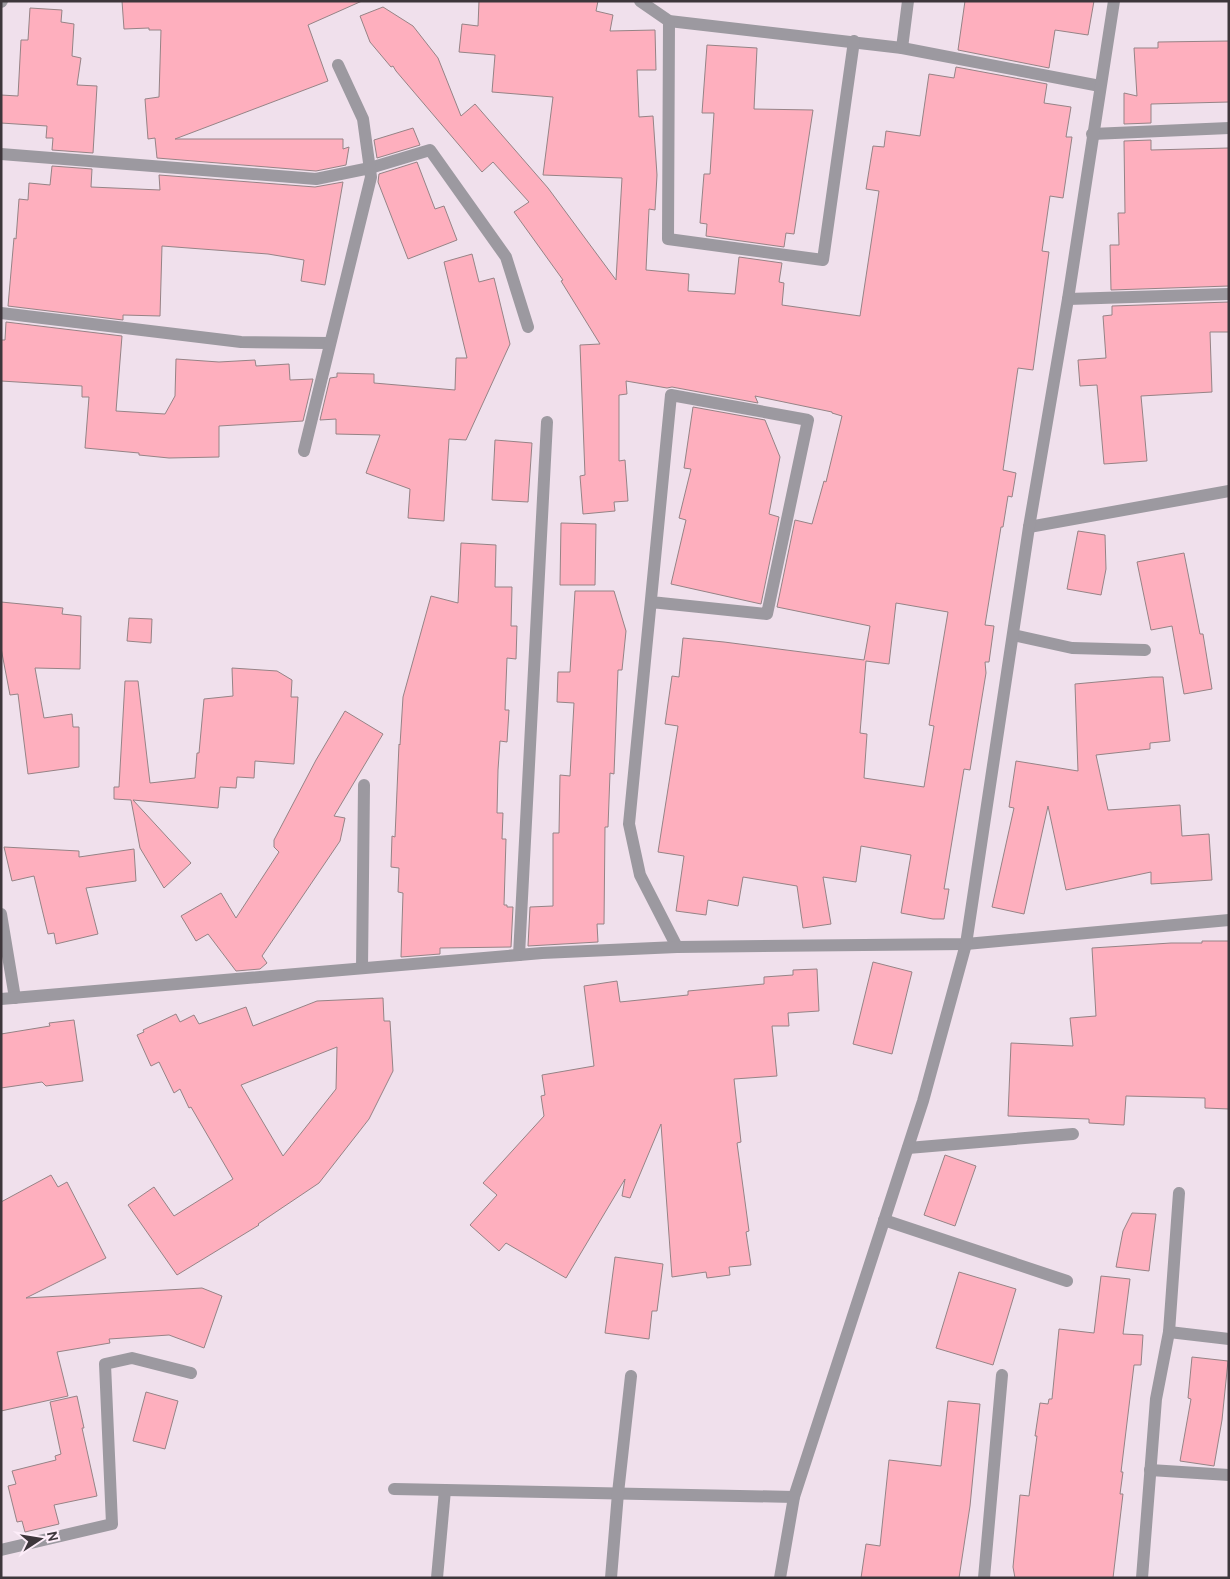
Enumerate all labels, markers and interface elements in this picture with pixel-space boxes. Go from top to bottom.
north arrow [15,1514,65,1564]
text: N [43,1530,63,1543]

